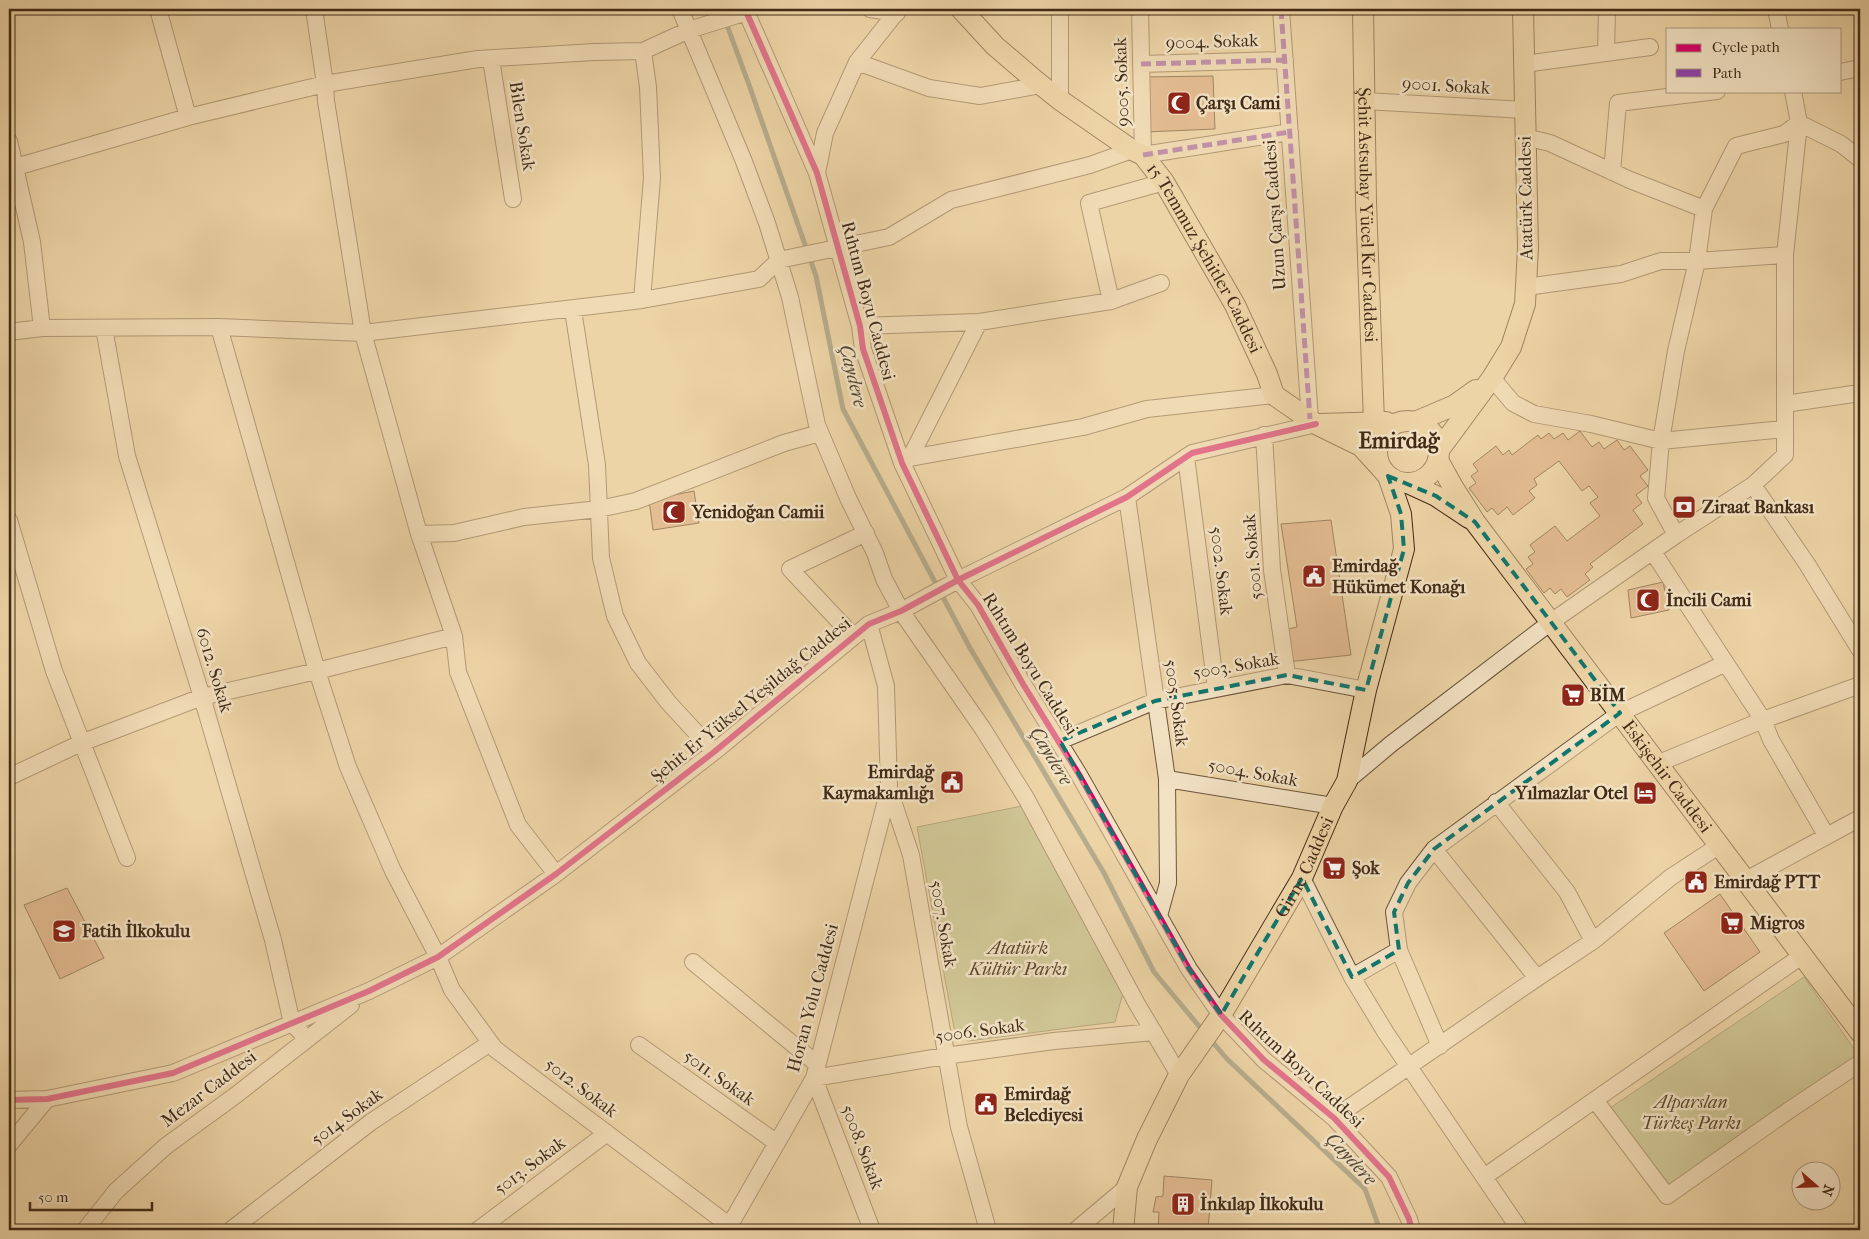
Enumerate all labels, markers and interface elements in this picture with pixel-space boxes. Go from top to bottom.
legend [1666,28,1842,92]
street label: 9004. Sokak [1165,30,1259,54]
street label: 9005. Sokak [1110,36,1134,127]
text: Cycle path [1712,38,1780,56]
text: Path [1712,64,1742,82]
street label: 9001. Sokak [1401,73,1491,99]
street label: Bilen Sokak [505,80,540,173]
street label: Şehit Astsubay Yücel Kır Caddesi [1354,87,1382,344]
mosque icon: Çarşı Cami [1166,90,1192,116]
place label: Çarşı Cami [1196,93,1281,115]
street label: Atatürk Caddesi [1514,135,1538,261]
street label: Uzun Çarşı Caddesi [1259,138,1292,291]
street label: 15 Temmuz Şehitler Caddesi [1143,159,1267,357]
street label: Rıhtım Boyu Caddesi [837,219,900,383]
water label: Çaydere [835,342,872,411]
district label: Emirdağ [1358,428,1441,454]
bank icon: Ziraat Bankası [1671,494,1697,520]
place label: Ziraat Bankası [1702,497,1815,518]
mosque icon: Yenidoğan Camii [661,499,687,525]
place label: Yenidoğan Camii [691,502,825,523]
street label: 5001. Sokak [1239,512,1267,601]
street label: 5002. Sokak [1205,525,1237,617]
place label: Emirdağ Hükümet Konağı [1332,556,1466,598]
public building icon: Emirdağ Hükümet Konağı [1301,563,1327,589]
mosque icon: İncili Cami [1635,587,1661,613]
place label: İncili Cami [1666,588,1752,611]
street label: Rıhtım Boyu Caddesi [978,589,1083,740]
street label: Şehit Er Yüksel Yeşildağ Caddesi [647,612,856,787]
street label: 6012. Sokak [191,625,237,716]
street label: 5003. Sokak [1191,648,1282,684]
street label: 5005. Sokak [1159,658,1193,749]
supermarket icon: BİM [1560,682,1586,708]
place label: BİM [1590,683,1626,706]
street label: Eskişehir Caddesi [1618,716,1717,837]
water label: Çaydere [1025,723,1078,790]
street label: 5004. Sokak [1206,755,1300,791]
place label: Emirdağ Kaymakamlığı [822,762,935,804]
public building icon: Emirdağ Kaymakamlığı [939,769,965,795]
hotel icon: Yılmazlar Otel [1632,780,1658,806]
place label: Yılmazlar Otel [1514,783,1629,804]
street label: Girne Caddesi [1271,813,1338,921]
supermarket icon: Şok [1321,855,1347,881]
place label: Şok [1352,858,1380,879]
public building icon: Emirdağ PTT [1683,869,1709,895]
place label: Emirdağ PTT [1714,872,1821,893]
street label: 5007. Sokak [925,879,961,970]
supermarket icon: Migros [1719,910,1745,936]
place label: Migros [1749,913,1805,934]
school or university icon: Fatih İlkokulu [51,918,77,944]
place label: Fatih İlkokulu [81,919,191,942]
street label: Horan Yolu Caddesi [783,921,843,1074]
park label: Atatürk Kültür Parkı [967,938,1067,980]
street label: Rıhtım Boyu Caddesi [1234,1006,1369,1133]
street label: 5006. Sokak [934,1014,1027,1048]
street label: Mezar Caddesi [157,1046,261,1132]
street label: 5011. Sokak [679,1046,760,1111]
street label: 5012. Sokak [540,1054,622,1123]
street label: 5014 Sokak [307,1084,388,1150]
place label: Emirdağ Belediyesi [1004,1084,1084,1126]
public building icon: Emirdağ Belediyesi [973,1091,999,1117]
park label: Alparslan Türkeş Parkı [1641,1092,1741,1134]
street label: 5008. Sokak [836,1102,888,1193]
water label: Çaydere [1321,1128,1382,1191]
street label: 5013. Sokak [490,1132,570,1200]
north arrow [1792,1162,1842,1212]
scale bar [30,1179,152,1211]
text: N [1818,1182,1838,1199]
text: 50 m [38,1188,69,1206]
building icon: İnkılap İlkokulu [1170,1191,1196,1217]
place label: İnkılap İlkokulu [1200,1192,1324,1215]

